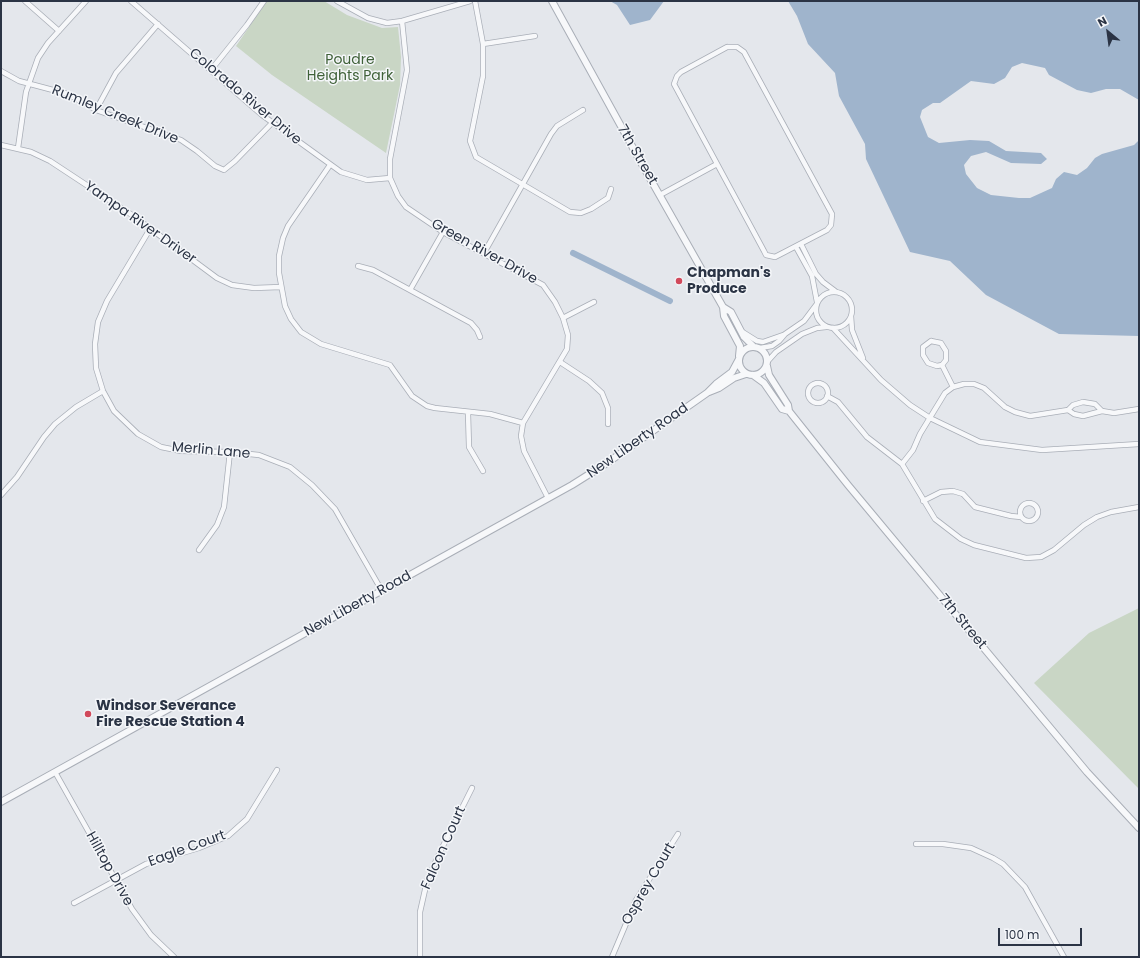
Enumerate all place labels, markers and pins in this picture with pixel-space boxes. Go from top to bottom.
place label: Chapman's Produce [687,265,771,298]
marker: Chapman's Produce [674,276,684,286]
place label: Windsor Severance Fire Rescue Station 4 [96,698,245,730]
marker: Windsor Severance Fire Rescue Station 4 [83,709,93,719]

